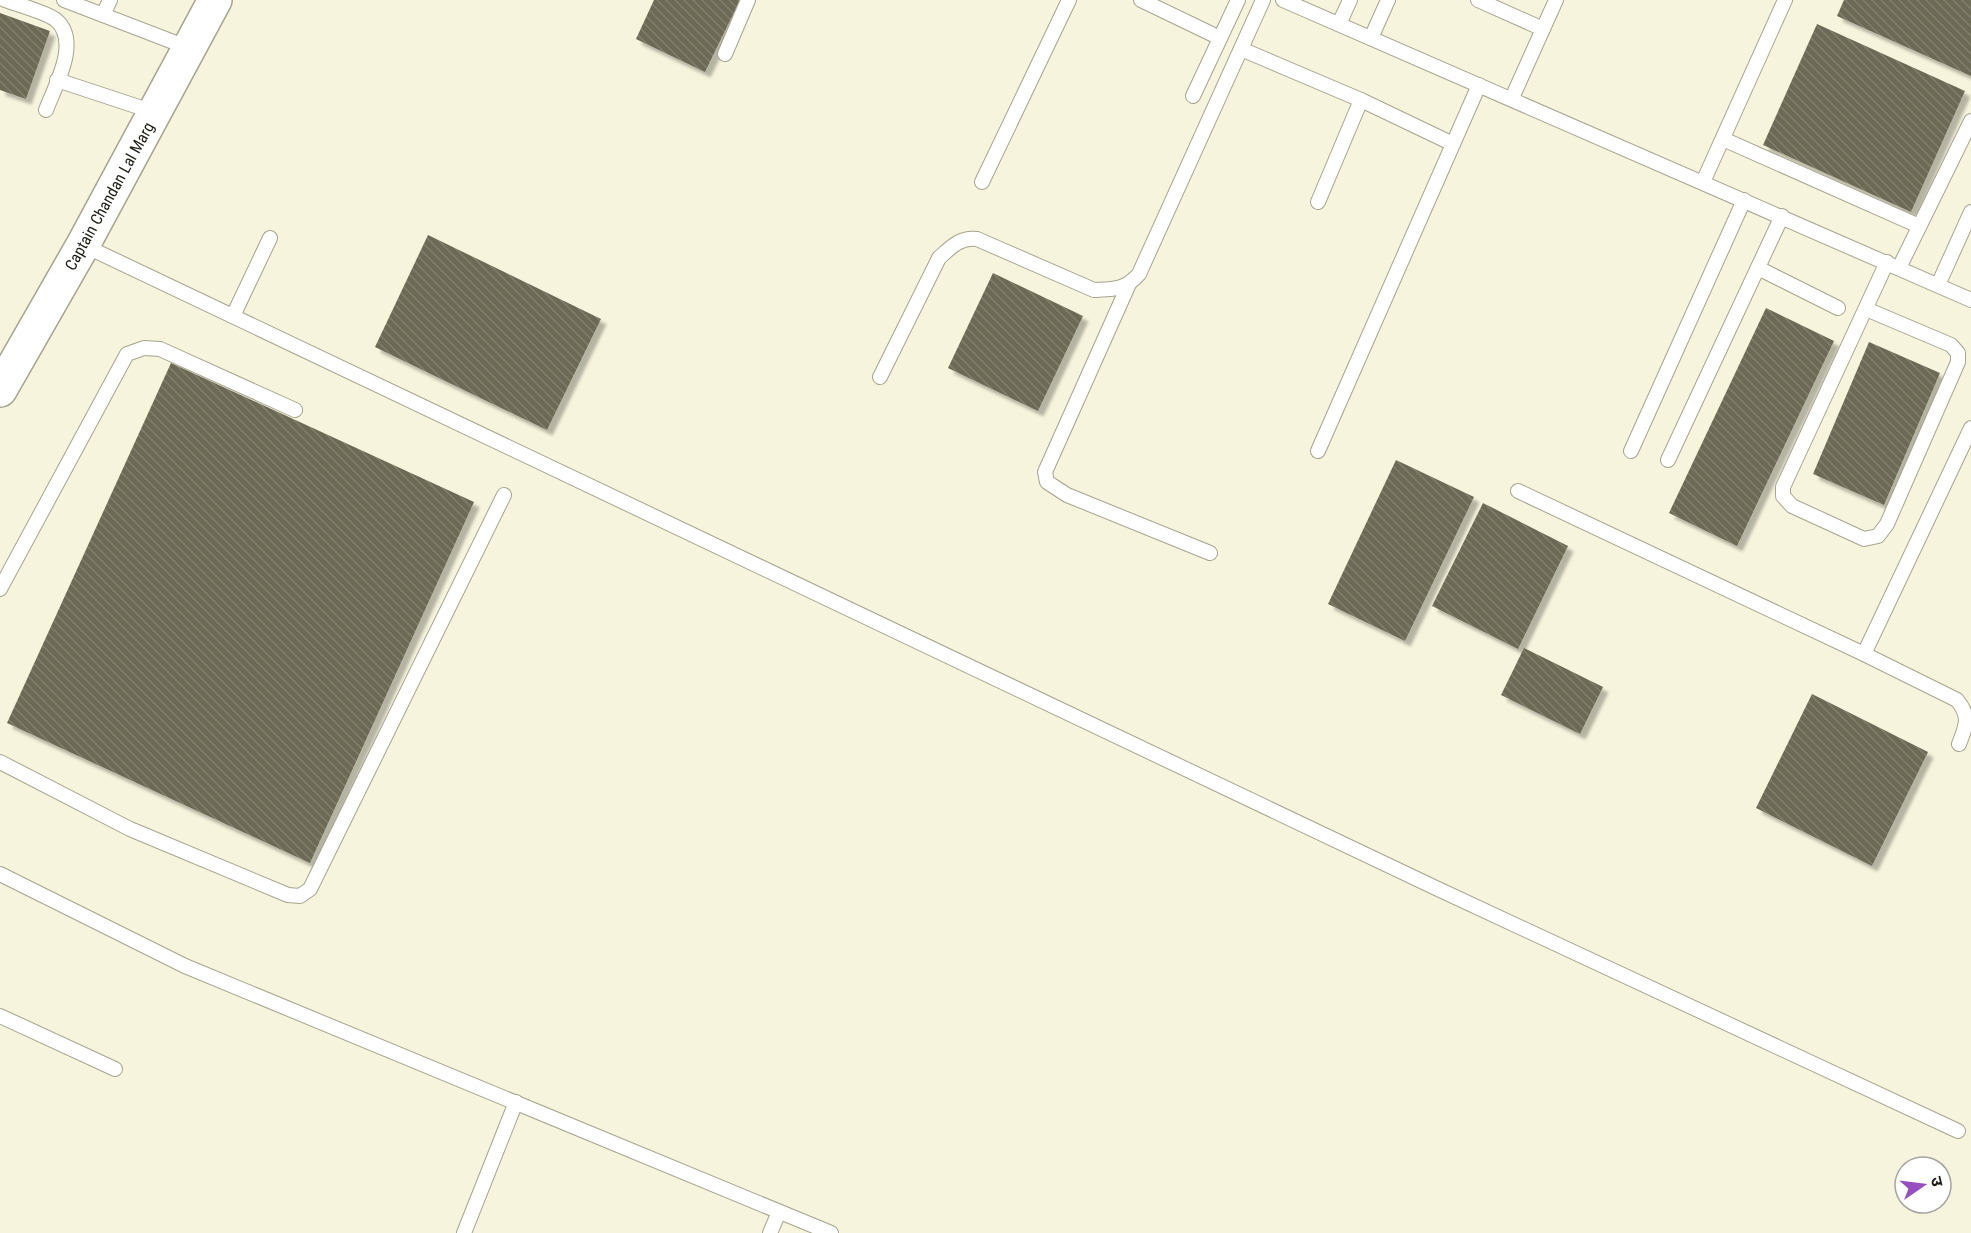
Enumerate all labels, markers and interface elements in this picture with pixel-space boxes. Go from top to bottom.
street label: Captain Chandan Lal Marg [61,119,158,274]
north arrow [1893,1155,1953,1215]
text: उ [1927,1175,1948,1189]

